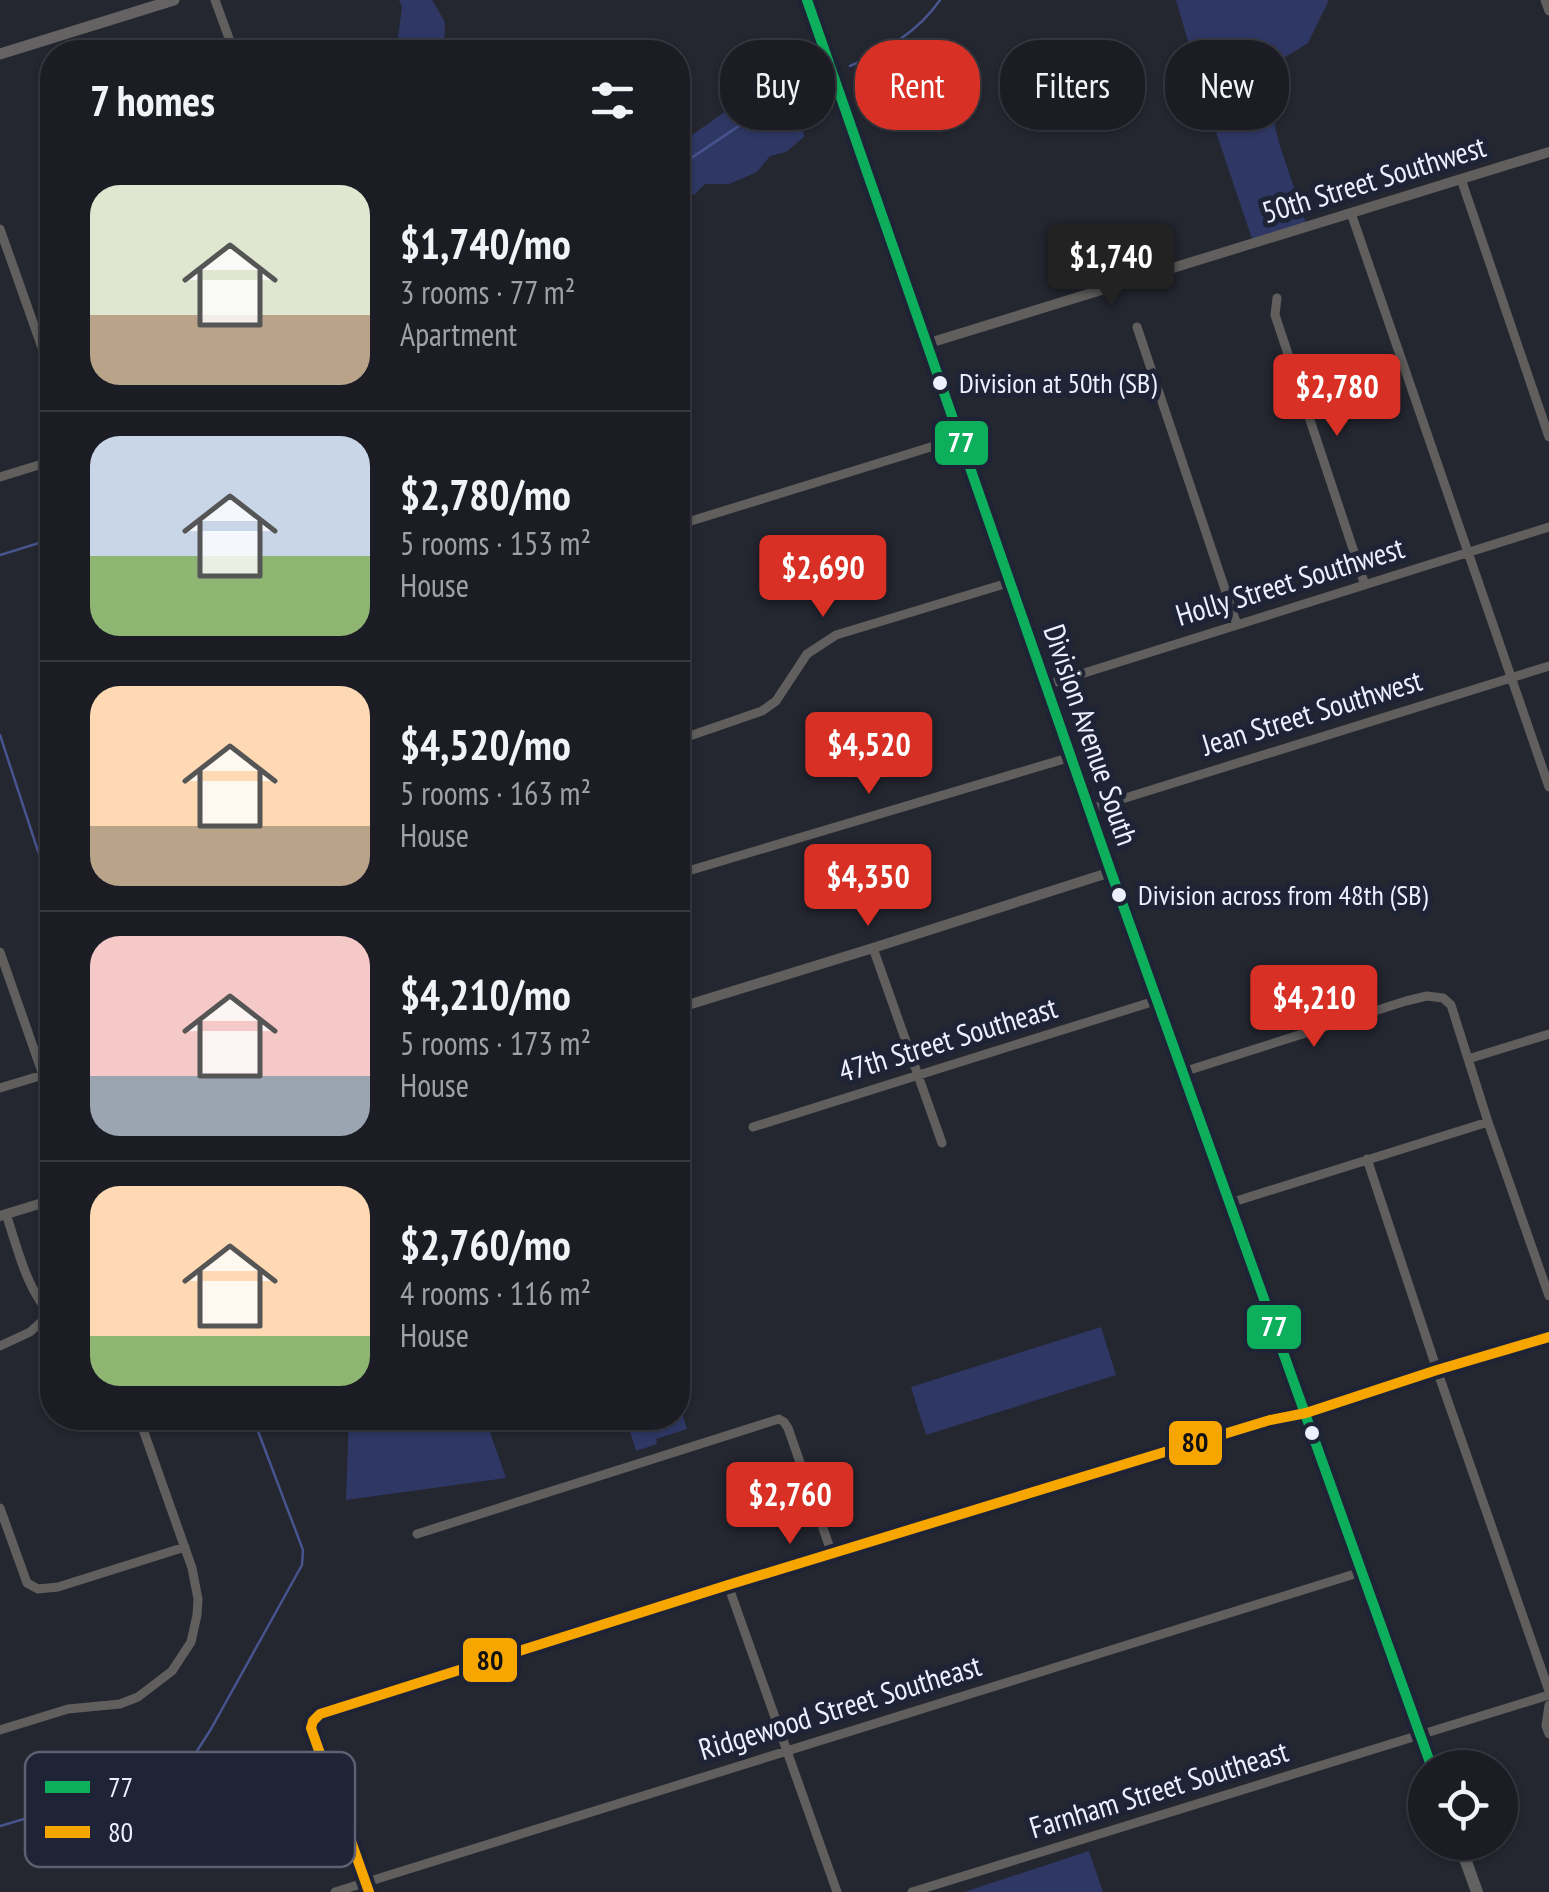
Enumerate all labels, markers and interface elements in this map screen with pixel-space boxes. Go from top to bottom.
chip: Buy [720,40,835,130]
chip: Rent [855,40,980,130]
chip: Filters [1000,40,1145,130]
chip: New [1165,40,1289,130]
text: 7 homes [90,73,215,128]
icon: filters [585,73,640,128]
street label: 50th Street Southwest [1257,126,1491,231]
text: $1,740/mo [400,216,571,271]
pin: $1,740 [1030,224,1192,309]
icon: home [170,225,290,345]
text: $1,740 [1069,235,1153,277]
text: 3 rooms · 77 m² [400,271,575,313]
text: Apartment [400,313,517,355]
pin: $2,780 [1256,354,1418,439]
place label: Division at 50th (SB) [959,364,1157,401]
text: $2,780 [1295,365,1379,407]
marker: Division at 50th (SB) [930,373,950,393]
line badge: 77 [933,419,990,467]
text: 77 [948,423,974,460]
text: $2,780/mo [400,467,571,522]
icon: home [170,476,290,596]
text: 5 rooms · 153 m² [400,522,591,564]
street label: Holly Street Southwest [1171,527,1409,634]
pin: $2,690 [742,535,904,620]
text: $2,690 [781,546,865,588]
text: House [400,564,469,606]
street label: Division Avenue South [1035,619,1147,850]
street label: Jean Street Southwest [1196,659,1427,764]
pin: $4,520 [788,712,950,797]
text: $4,520/mo [400,717,571,772]
text: $4,520 [827,723,911,765]
icon: home [170,726,290,846]
text: 5 rooms · 163 m² [400,772,591,814]
text: House [400,814,469,856]
pin: $4,350 [787,844,949,929]
text: $4,350 [826,855,910,897]
place label: Division across from 48th (SB) [1138,876,1428,913]
marker: Division across from 48th (SB) [1109,885,1129,905]
pin: $4,210 [1233,965,1395,1050]
text: $4,210/mo [400,967,571,1022]
icon: home [170,976,290,1096]
text: $4,210 [1272,976,1356,1018]
street label: 47th Street Southeast [834,987,1062,1090]
text: 5 rooms · 173 m² [400,1022,591,1064]
text: House [400,1064,469,1106]
text: $2,760/mo [400,1217,571,1272]
icon: home [170,1226,290,1346]
text: 4 rooms · 116 m² [400,1272,591,1314]
line badge: 77 [1245,1303,1303,1351]
text: 77 [1261,1307,1287,1344]
text: House [400,1314,469,1356]
line badge: 80 [1167,1419,1224,1467]
text: 80 [1182,1423,1208,1460]
unlabelled marker [1302,1423,1322,1443]
pin: $2,760 [709,1462,871,1547]
text: $2,760 [748,1473,832,1515]
line badge: 80 [461,1636,519,1684]
text: 80 [477,1641,503,1678]
street label: Ridgewood Street Southeast [694,1645,986,1768]
street label: Farnham Street Southeast [1025,1730,1293,1846]
map controls [1408,1750,1518,1860]
button: locate [1408,1750,1518,1860]
legend [25,1752,355,1867]
text: 77 [108,1768,133,1805]
text: 80 [108,1813,133,1850]

